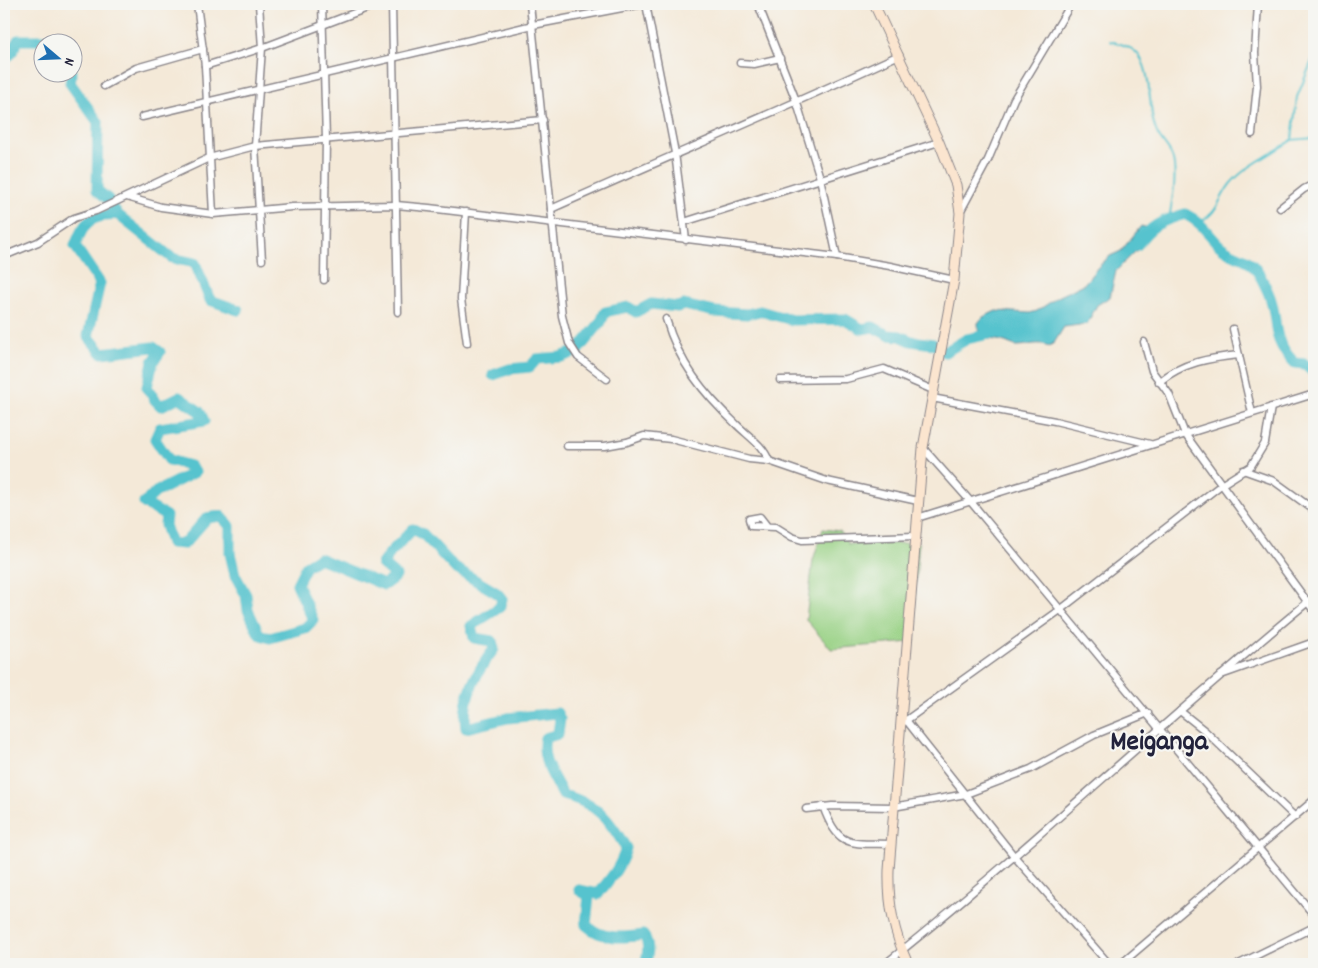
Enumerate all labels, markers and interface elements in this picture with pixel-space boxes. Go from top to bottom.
north arrow [32,32,82,82]
text: N [58,55,79,68]
district label: Meiganga [1110,724,1209,764]

